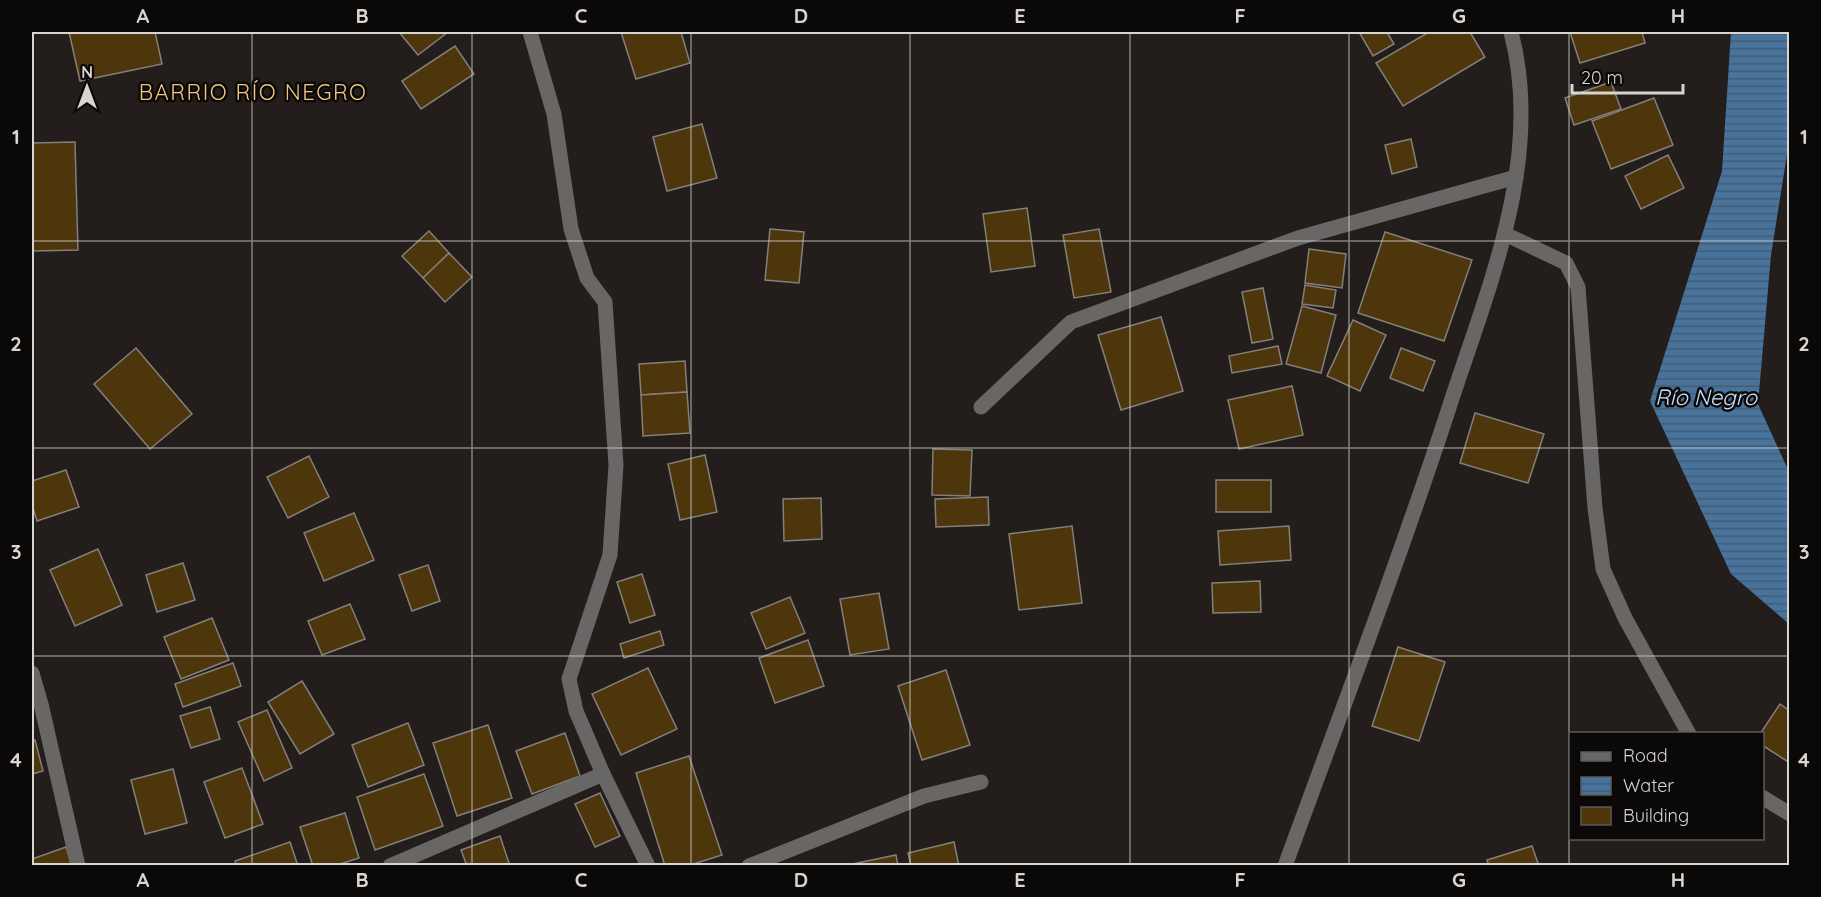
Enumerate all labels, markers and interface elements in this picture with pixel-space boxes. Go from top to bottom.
text: A [137,3,150,28]
text: B [355,3,369,28]
text: C [575,3,588,28]
text: D [794,3,808,28]
text: E [1014,3,1026,28]
text: F [1234,3,1246,28]
text: G [1452,3,1466,28]
text: H [1671,3,1685,28]
north arrow [57,57,117,117]
scale bar [1572,57,1683,95]
text: N [81,62,93,82]
text: 20 m [1581,66,1623,89]
district label: BARRIO RÍO NEGRO [139,78,367,106]
text: 1 [12,124,20,149]
text: 1 [1800,124,1808,149]
text: 2 [10,331,22,356]
text: 2 [1798,331,1810,356]
water label: Río Negro [1655,383,1759,411]
text: 3 [11,539,21,564]
text: 3 [1799,539,1809,564]
legend [1569,732,1764,840]
text: Road [1623,744,1668,767]
text: 4 [10,747,22,772]
text: 4 [1798,747,1810,772]
text: Water [1623,774,1674,797]
text: Building [1623,804,1689,827]
text: A [137,867,150,892]
text: B [355,867,369,892]
text: C [575,867,588,892]
text: D [794,867,808,892]
text: E [1014,867,1026,892]
text: F [1234,867,1246,892]
text: G [1452,867,1466,892]
text: H [1671,867,1685,892]

